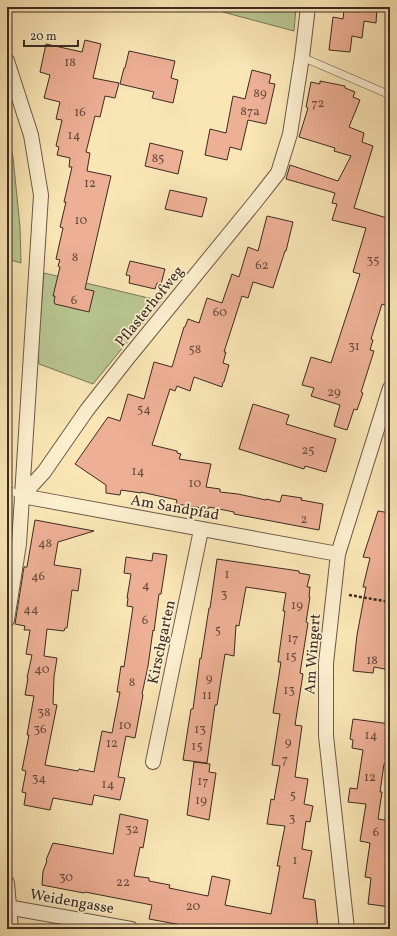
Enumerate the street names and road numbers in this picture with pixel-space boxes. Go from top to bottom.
street label: Pflasterhofweg [111,262,190,352]
street label: Am Sandpfad [129,490,221,527]
street label: Kirschgarten [143,598,182,686]
street label: Am Wingert [300,613,327,695]
street label: Weidengasse [28,885,115,920]

